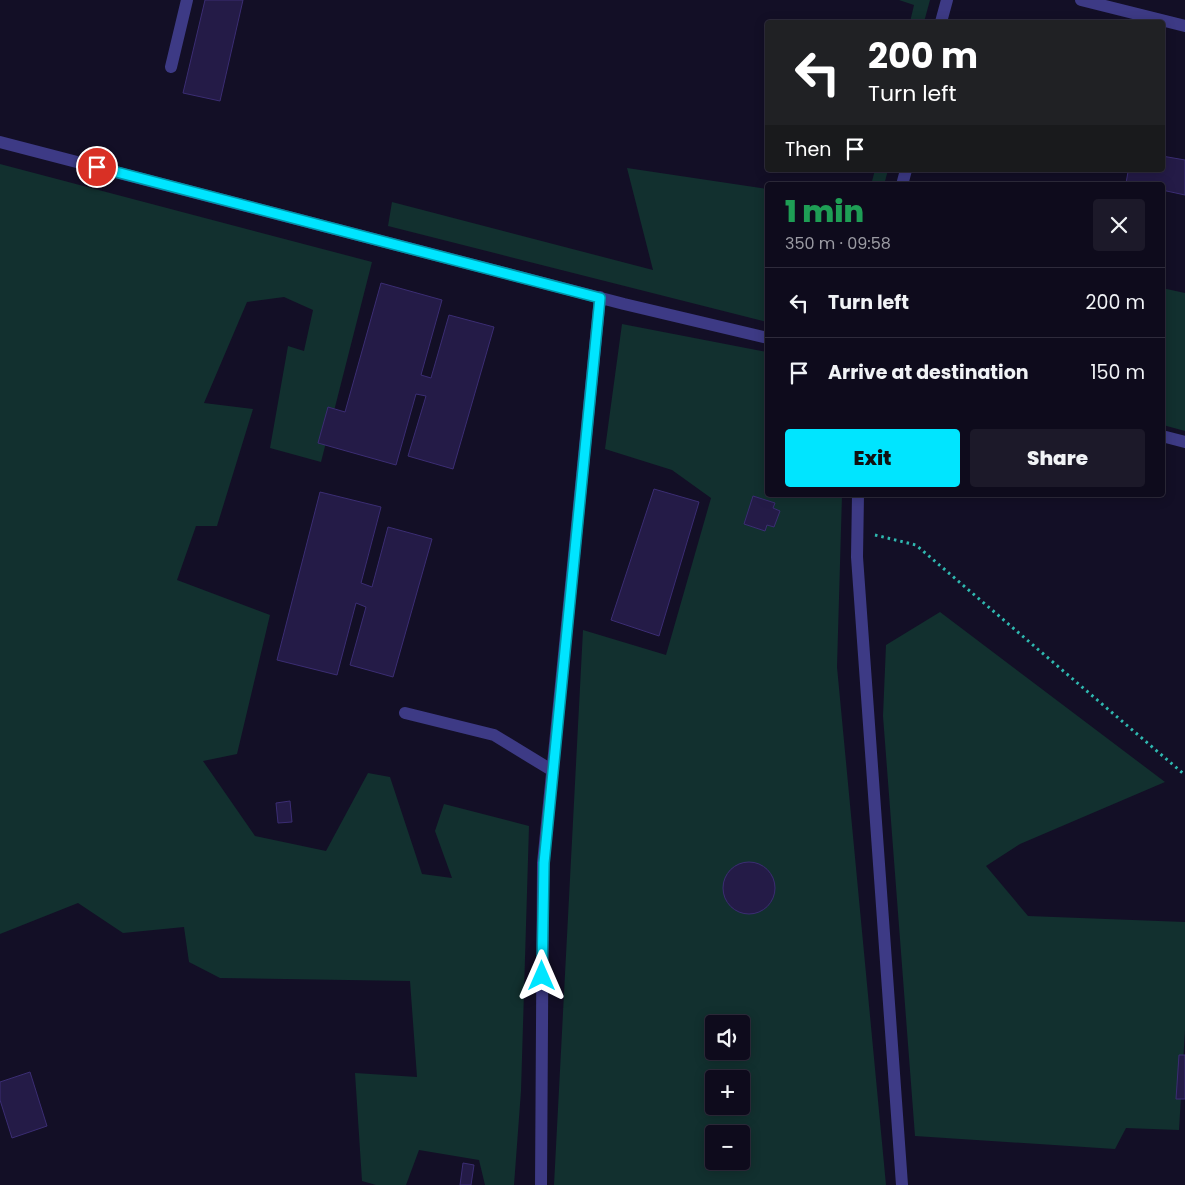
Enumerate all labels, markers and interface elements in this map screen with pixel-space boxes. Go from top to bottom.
text: 200 m [868,31,978,80]
icon: left [785,40,850,105]
text: Turn left [868,78,956,109]
icon: arrive [841,135,869,163]
text: Then [785,136,831,163]
pin [76,146,118,188]
icon: arrive [83,153,111,181]
text: 1 min [785,190,864,233]
button: close [1093,199,1145,251]
text: 350 m · 09:58 [785,232,891,255]
icon: left [785,289,813,317]
text: Turn left [828,289,909,316]
text: 200 m [1086,289,1145,316]
icon: arrive [785,359,813,387]
text: Arrive at destination [828,359,1029,386]
text: 150 m [1090,359,1145,386]
button: Exit [785,429,960,487]
button: Share [970,429,1145,487]
position arrow [515,949,567,1001]
map controls [705,1015,750,1170]
button: sound [705,1015,750,1060]
button: + [705,1070,750,1115]
button: − [705,1125,750,1170]

